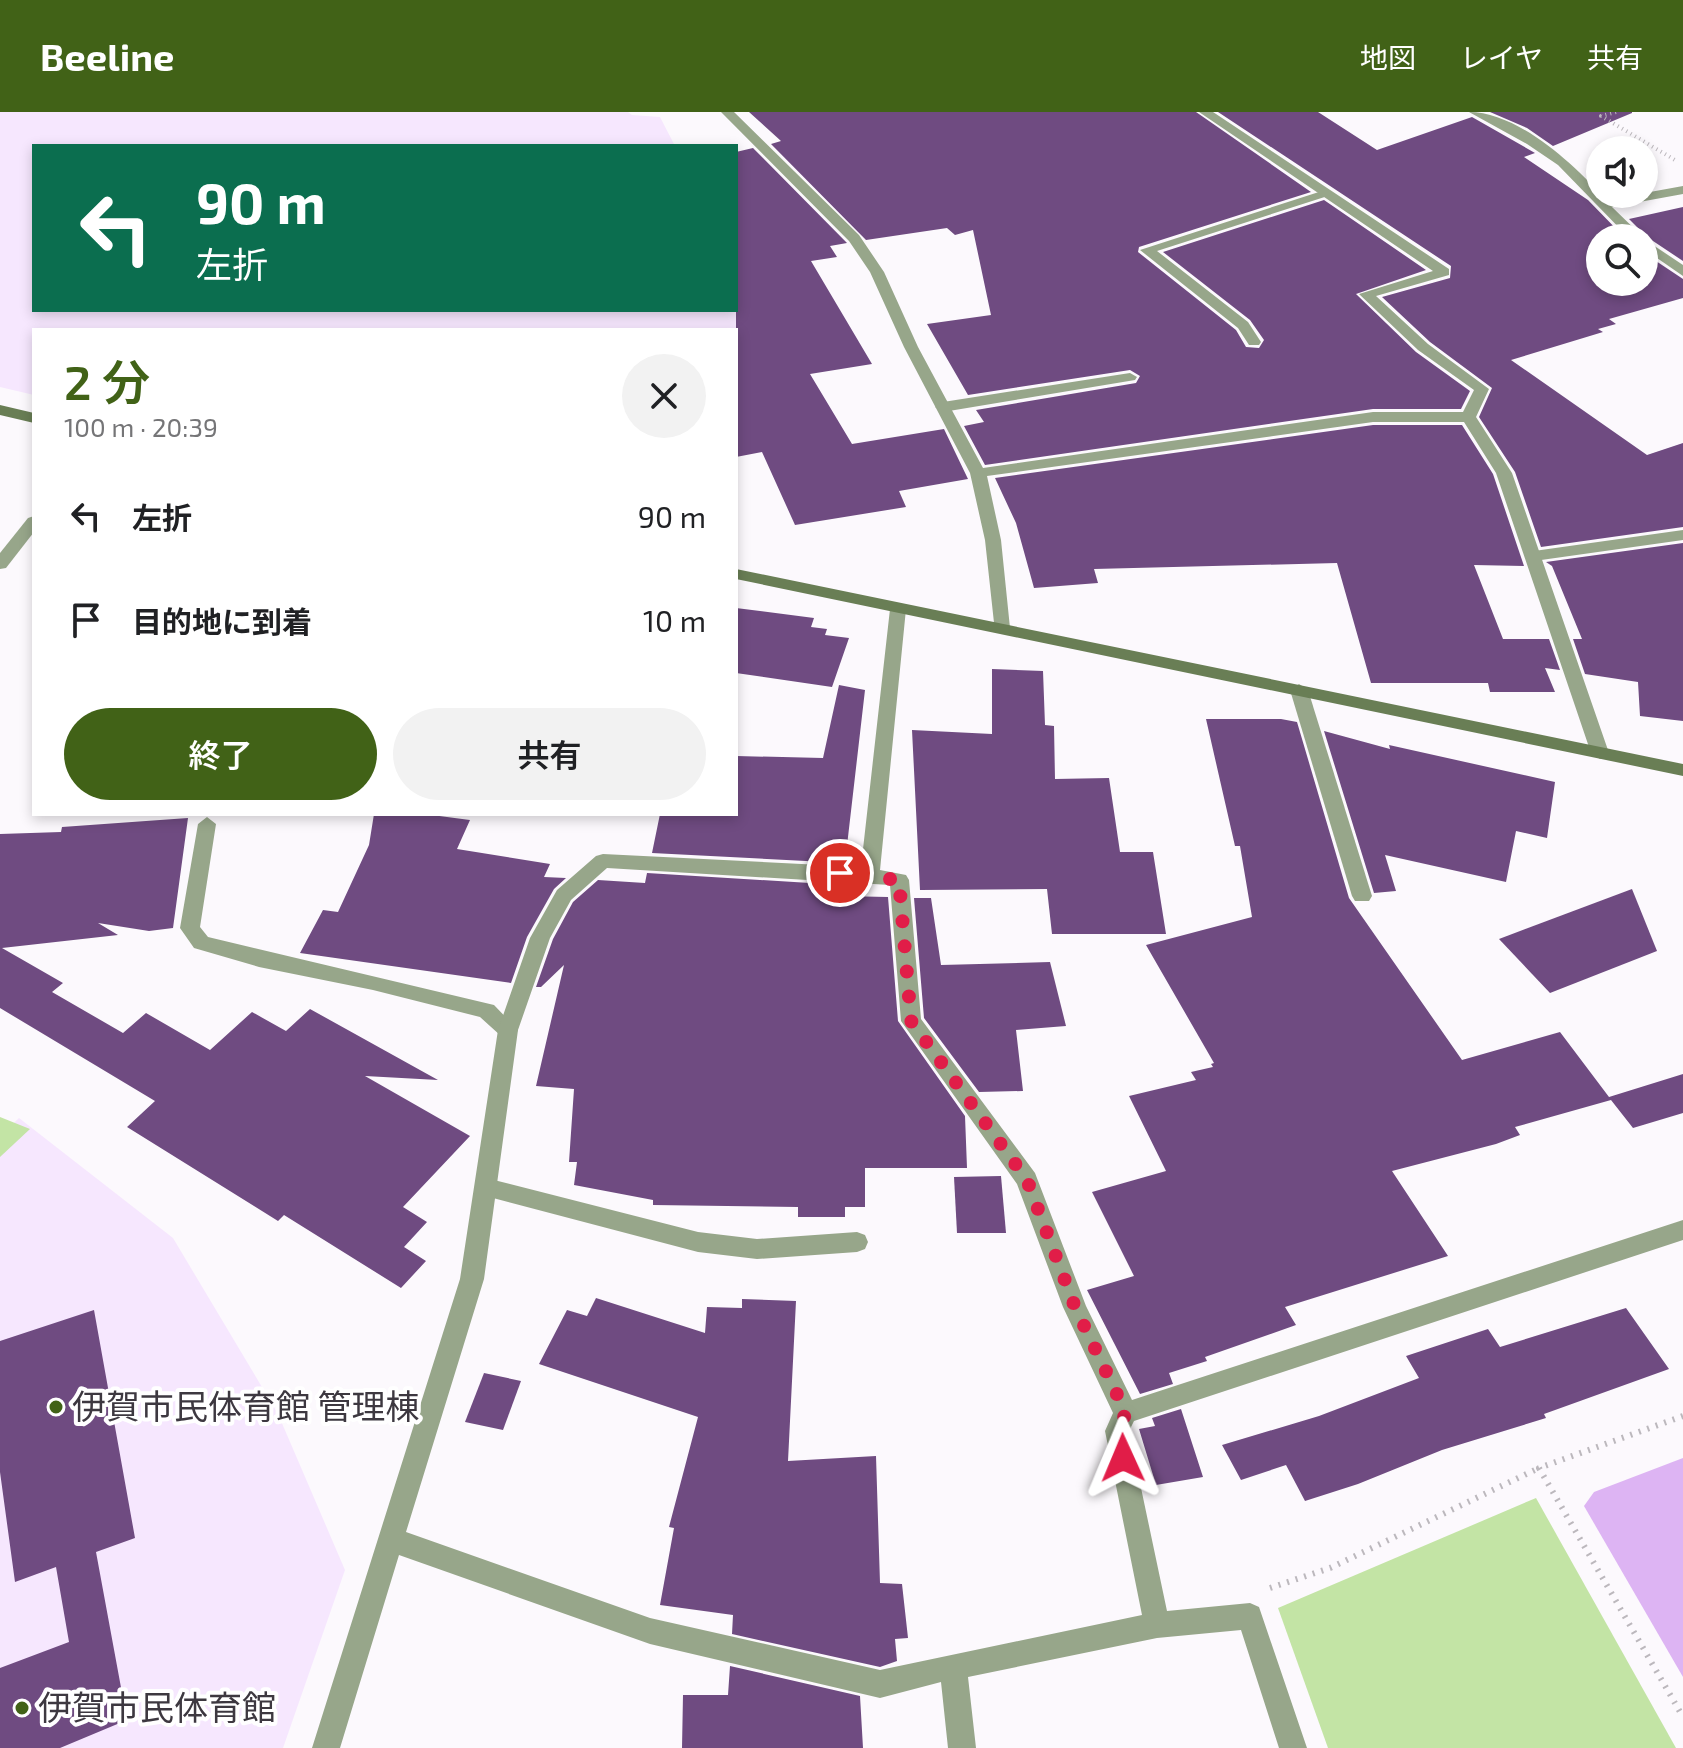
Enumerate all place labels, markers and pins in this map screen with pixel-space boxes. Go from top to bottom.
pin [806,839,874,907]
place label: 伊賀市民体育館 管理棟 [72,1385,420,1426]
marker: 伊賀市民体育館 管理棟 [47,1398,65,1416]
place label: 伊賀市民体育館 [38,1686,276,1727]
marker: 伊賀市民体育館 [13,1699,31,1717]

